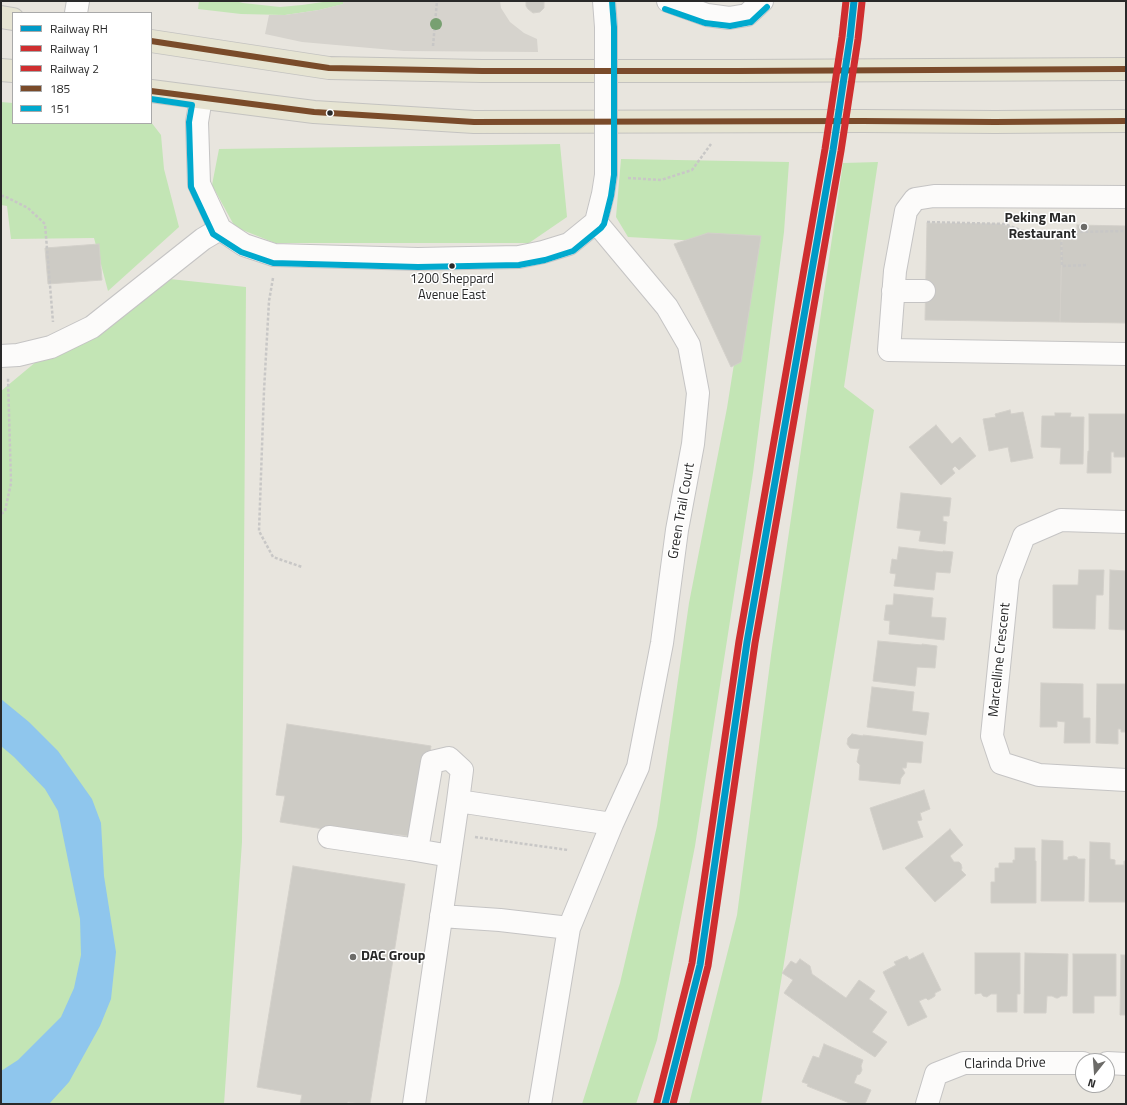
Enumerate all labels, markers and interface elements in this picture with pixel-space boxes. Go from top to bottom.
legend [12,12,152,124]
text: Railway RH [50,19,108,38]
text: Railway 1 [50,39,99,58]
text: Railway 2 [50,59,99,78]
text: 185 [50,79,70,98]
text: 151 [50,99,70,118]
unlabelled marker [325,108,335,118]
place label: Peking Man Restaurant [1005,211,1076,244]
marker: Peking Man Restaurant [1079,222,1089,232]
marker: 1200 Sheppard Avenue East [447,261,457,271]
place label: 1200 Sheppard Avenue East [410,272,494,303]
street label: Green Trail Court [665,462,699,560]
street label: Marcelline Crescent [986,602,1014,718]
place label: DAC Group [361,949,425,965]
marker: DAC Group [348,952,358,962]
north arrow [1075,1053,1115,1093]
street label: Clarinda Drive [964,1055,1046,1073]
text: N [1086,1075,1098,1092]

